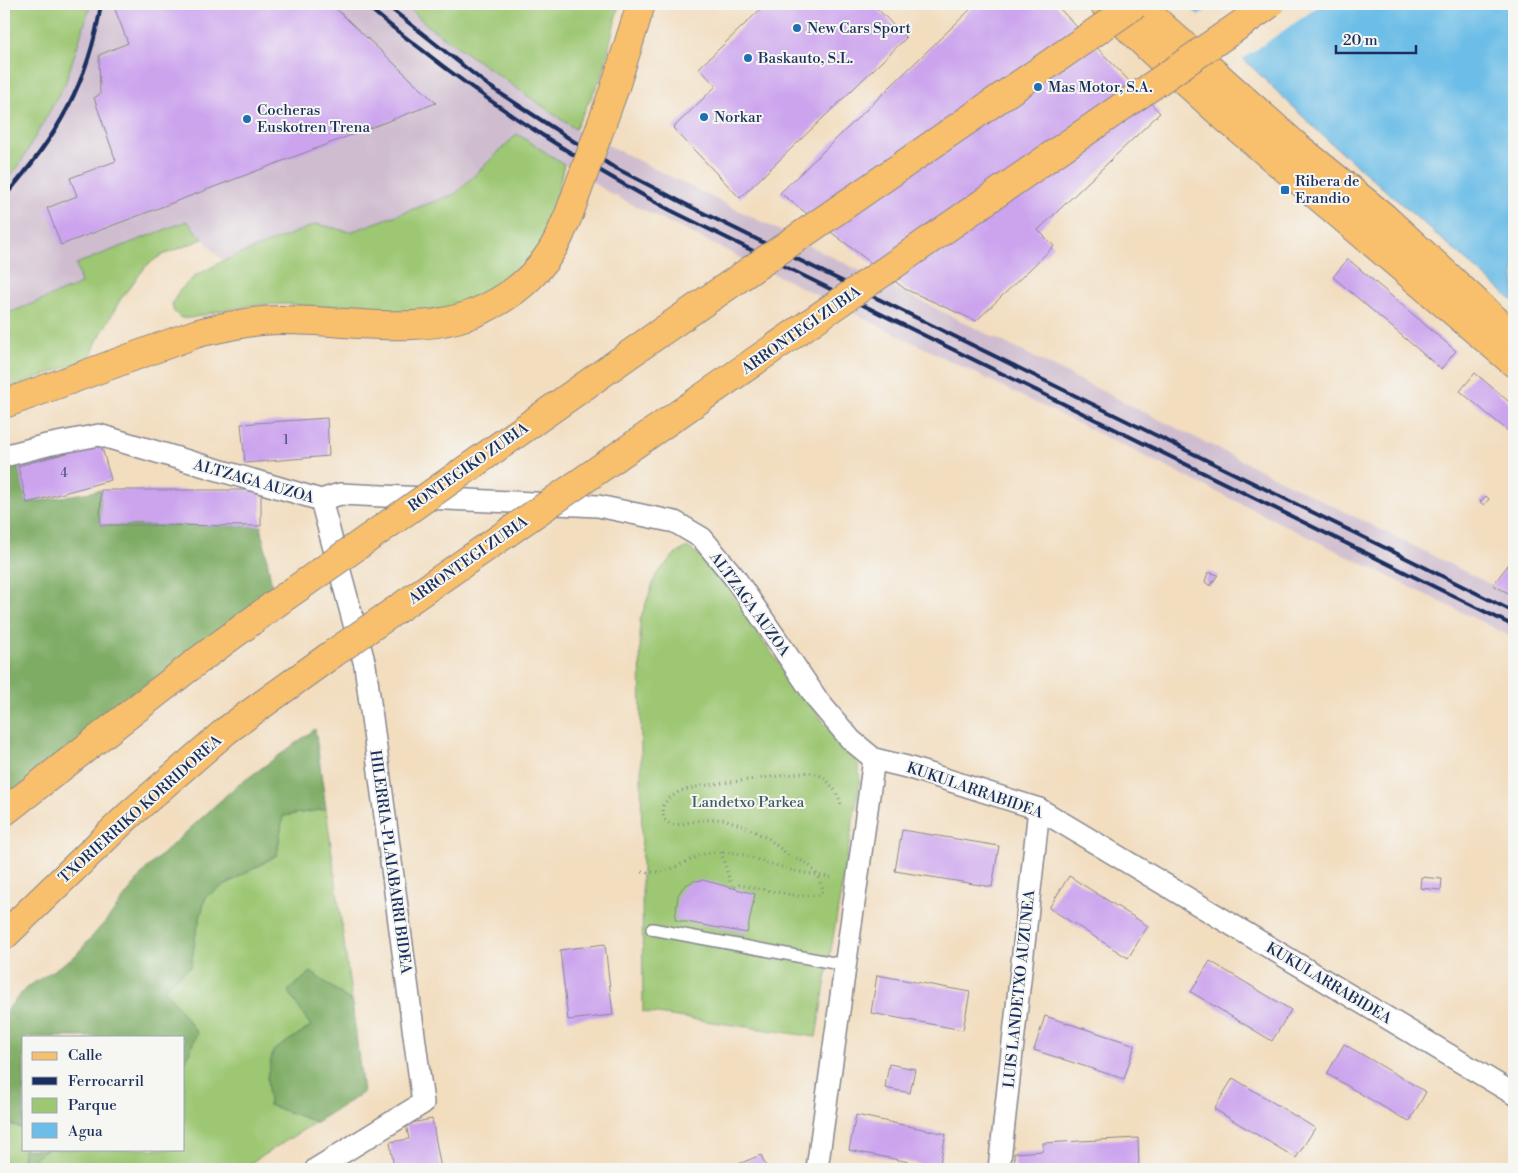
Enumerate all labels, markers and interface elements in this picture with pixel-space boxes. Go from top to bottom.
place label: New Cars Sport [807,19,912,38]
marker: New Cars Sport [791,22,803,34]
scale bar [1336,22,1416,54]
text: 20 m [1343,31,1378,50]
place label: Baskauto, S.L. [757,49,853,68]
marker: Baskauto, S.L. [742,52,754,64]
place label: Mas Motor, S.A. [1048,78,1153,97]
marker: Mas Motor, S.A. [1032,81,1044,93]
place label: Cocheras Euskotren Trena [257,101,371,137]
place label: Norkar [714,108,763,127]
marker: Norkar [698,111,710,123]
marker: Cocheras Euskotren Trena [241,113,253,125]
place label: Ribera de Erandio [1295,172,1360,208]
marker: Ribera de Erandio [1279,184,1291,196]
street label: ARRONTEGI ZUBIA [737,282,865,379]
street label: RONTEGIKO ZUBIA [404,418,533,516]
house number: 1 [283,433,289,448]
street label: ALTZAGA AUZOA [191,455,317,508]
house number: 4 [60,466,68,481]
street label: ARRONTEGI ZUBIA [404,512,532,609]
street label: ALTZAGA AUZOA [705,548,794,661]
street label: TXORIERRIKO KORRIDOREA [55,731,226,888]
street label: HILERRIA-PLAIABARRI BIDEA [365,749,416,976]
street label: KUKULARRABIDEA [904,758,1046,823]
park label: Landetxo Parkea [692,793,805,812]
street label: LUIS LANDETXO AUZUNEA [1000,888,1039,1089]
street label: KUKULARRABIDEA [1262,938,1396,1029]
legend [22,1036,185,1150]
text: Calle [68,1046,102,1065]
text: Ferrocarril [68,1072,145,1091]
text: Parque [68,1096,117,1115]
text: Agua [67,1122,103,1141]

